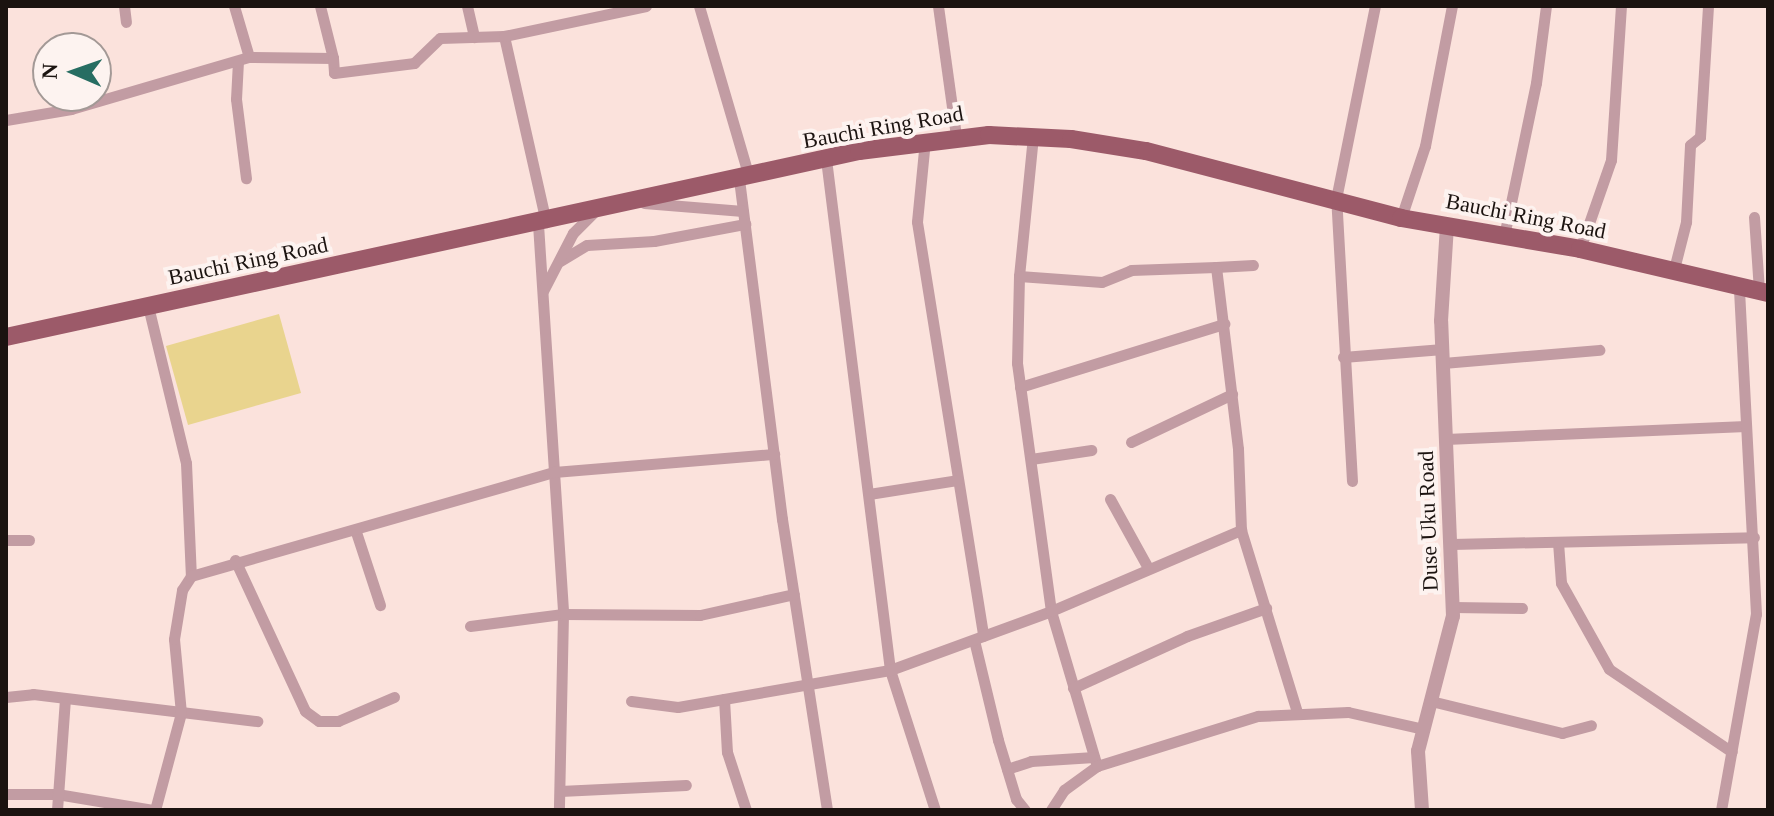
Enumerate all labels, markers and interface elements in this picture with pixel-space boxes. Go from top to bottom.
north arrow [32,32,112,112]
text: N [37,63,62,80]
street label: Bauchi Ring Road [801,100,965,154]
street label: Bauchi Ring Road [1444,188,1608,244]
street label: Bauchi Ring Road [166,231,330,291]
street label: Duse Uku Road [1412,450,1444,592]

